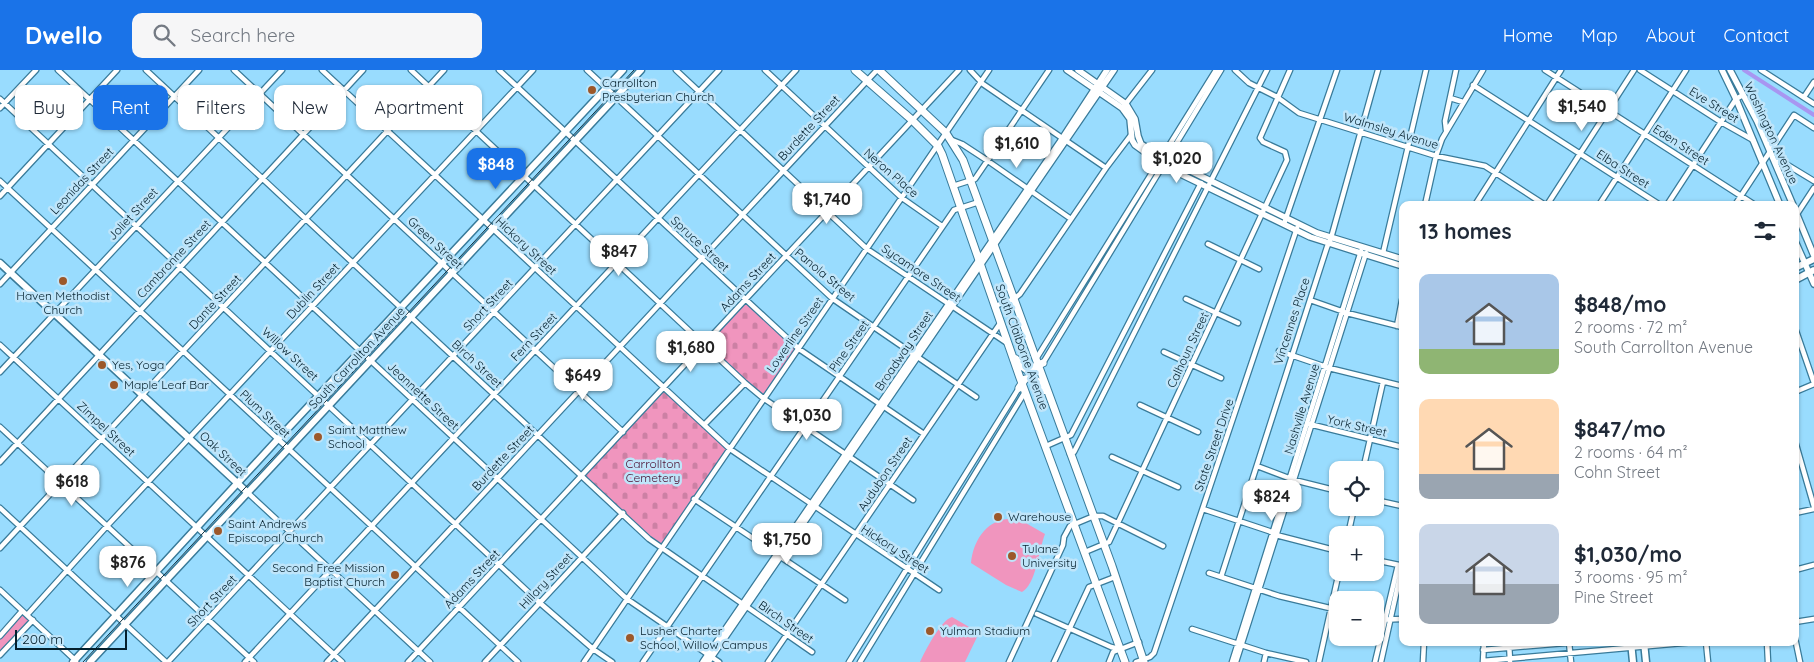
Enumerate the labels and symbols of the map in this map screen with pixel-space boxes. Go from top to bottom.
place label: Carrollton Presbyterian Church [602,75,714,104]
street label: Washington Avenue [1741,79,1802,186]
street label: Eve Street [1687,83,1742,126]
marker: Carrollton Presbyterian Church [586,84,598,96]
pin: $1,540 [1541,90,1623,132]
street label: Burdette Street [775,92,843,163]
street label: Walmsley Avenue [1342,109,1441,152]
street label: Eden Street [1650,121,1712,168]
pin: $1,610 [976,126,1058,169]
pin: $1,020 [1136,142,1218,184]
street label: Leonidas Street [47,144,117,217]
street label: Neron Place [861,145,922,201]
street label: Elba Street [1594,146,1653,191]
pin: $848 [466,148,526,190]
pin: $1,740 [786,182,868,225]
street label: Joliet Street [105,184,161,243]
street label: Hickory Street [493,213,560,278]
street label: Spruce Street [668,213,733,275]
street label: Green Street [405,214,466,272]
street label: Cambronne Street [133,216,214,301]
pin: $847 [589,234,649,277]
street label: Sycamore Street [879,241,964,305]
street label: Panola Street [792,245,859,304]
street label: Adams Street [717,249,779,314]
street label: Dublin Street [283,260,342,322]
street label: Dante Street [185,271,244,332]
marker: Haven Methodist Church [57,275,69,287]
street label: Vincennes Place [1270,275,1313,366]
street label: Short Street [460,276,515,334]
street label: South Claiborne Avenue [993,282,1052,412]
place label: Haven Methodist Church [16,288,110,317]
street label: Lowerline Street [763,294,826,376]
street label: South Carrollton Avenue [305,303,408,412]
street label: Broadway Street [871,308,936,394]
street label: Fern Street [507,309,560,364]
street label: Calhoun Street [1163,310,1212,390]
street label: Pine Street [825,317,872,374]
street label: Willow Street [259,324,322,384]
pin: $1,680 [650,330,732,373]
street label: Birch Street [449,336,506,391]
place label: Yes, Yoga [112,357,164,372]
pin: $649 [553,358,613,401]
marker: Yes, Yoga [96,359,108,371]
street label: Jeannette Street [384,359,462,433]
street label: Nashville Avenue [1281,362,1322,456]
place label: Maple Leaf Bar [124,377,209,392]
marker: Maple Leaf Bar [108,379,120,391]
street label: Plum Street [237,386,294,441]
street label: State Street Drive [1191,396,1236,493]
street label: Zimpel Street [74,398,139,459]
pin: $1,030 [766,398,848,441]
street label: York Street [1326,411,1388,440]
place label: Saint Matthew School [328,422,407,451]
street label: Burdette Street [469,422,537,493]
street label: Oak Street [197,428,250,479]
marker: Saint Matthew School [312,431,324,443]
street label: Audubon Street [854,434,915,514]
park label: Carrollton Cemetery [625,456,681,485]
pin: $618 [42,464,102,507]
pin: $824 [1242,480,1302,522]
place label: Warehouse [1008,509,1071,524]
marker: Warehouse [992,511,1004,523]
place label: Saint Andrews Episcopal Church [228,516,323,545]
street label: Hickory Street [858,521,932,576]
pin: $1,750 [746,522,828,565]
marker: Saint Andrews Episcopal Church [212,525,224,537]
place label: Tulane University [1022,541,1077,570]
pin: $876 [98,546,158,588]
street label: Adams Street [441,546,503,611]
street label: Hillary Street [516,549,576,612]
marker: Tulane University [1006,550,1018,562]
place label: Second Free Mission Baptist Church [272,560,385,589]
marker: Second Free Mission Baptist Church [389,569,401,581]
street label: Short Street [184,572,239,630]
street label: Birch Street [756,597,817,646]
place label: Lusher Charter School, Willow Campus [640,623,768,652]
place label: Yulman Stadium [940,623,1030,638]
marker: Yulman Stadium [924,625,936,637]
scale bar [15,627,128,650]
marker: Lusher Charter School, Willow Campus [624,632,636,644]

